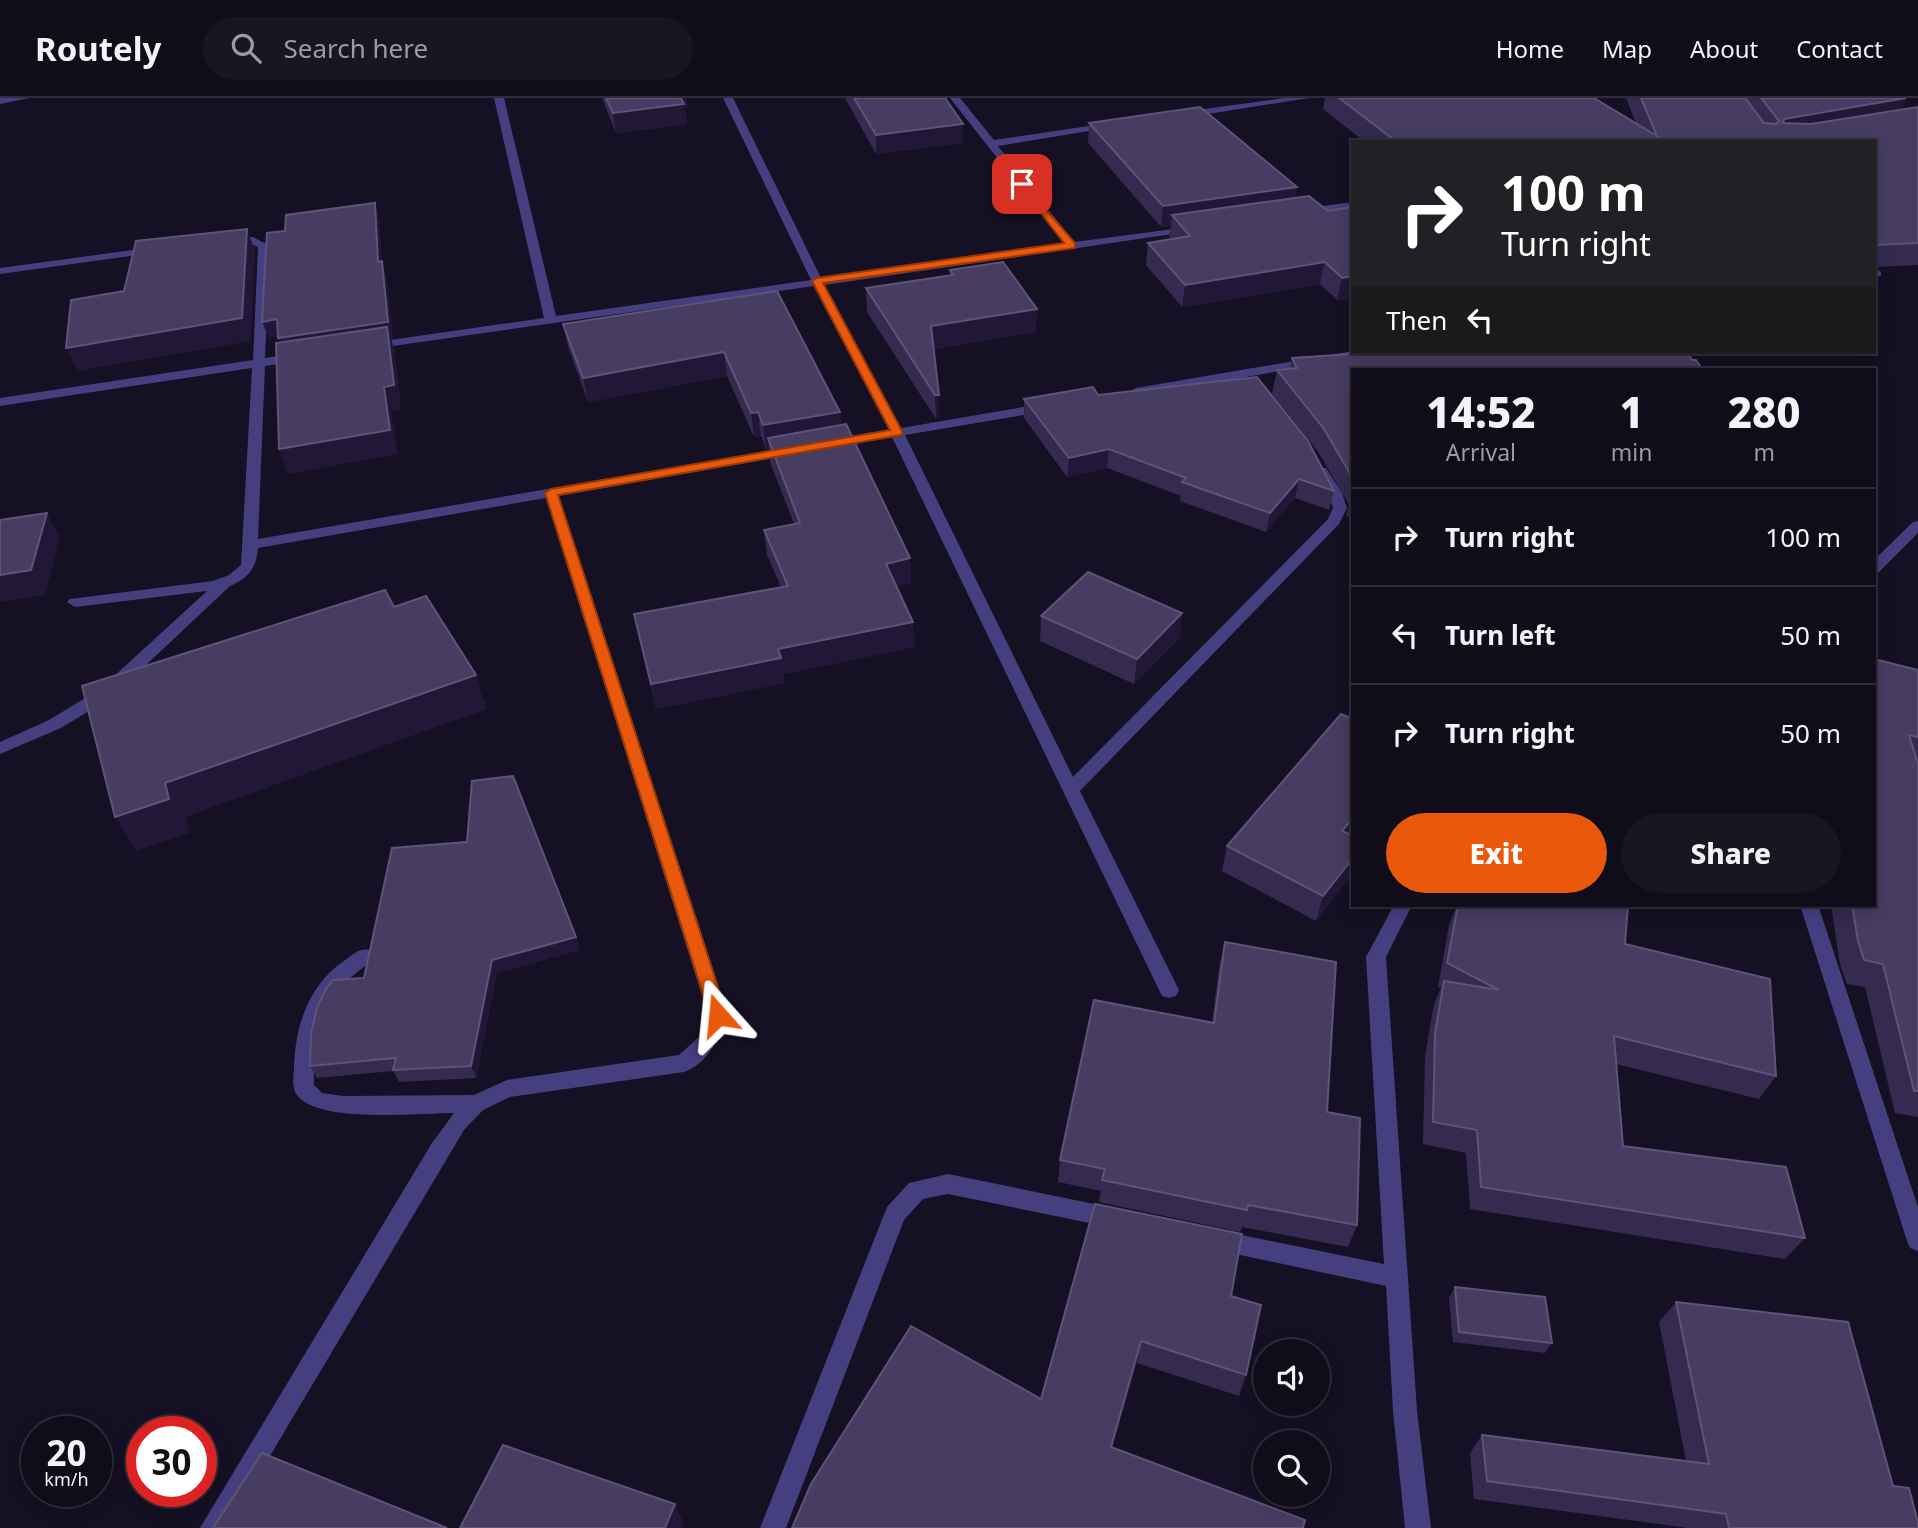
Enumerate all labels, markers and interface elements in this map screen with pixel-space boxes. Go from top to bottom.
search box [203,17,693,80]
text: Routely [35,26,161,71]
icon: search [227,29,265,67]
text: Search here [283,30,428,66]
text: Home [1496,32,1564,65]
text: Map [1602,32,1652,65]
text: About [1690,32,1758,65]
text: Contact [1796,32,1883,65]
pin [992,154,1052,214]
text: 100 m [1501,159,1646,225]
icon: arrive [1003,165,1041,203]
icon: right [1386,168,1477,259]
text: Turn right [1501,222,1651,265]
icon: left [1461,301,1499,339]
text: Then [1386,302,1447,338]
text: 14:52 [1426,383,1535,440]
text: 1 [1619,383,1644,440]
text: 280 [1728,383,1801,440]
text: Arrival [1446,436,1516,468]
text: min [1611,436,1652,468]
text: m [1753,436,1775,468]
icon: right [1386,518,1424,556]
text: Turn right [1445,519,1575,555]
text: 100 m [1765,519,1841,555]
icon: left [1386,616,1424,654]
text: Turn left [1445,617,1556,653]
text: 50 m [1780,617,1841,653]
icon: right [1386,714,1424,752]
text: Turn right [1445,715,1575,751]
text: 50 m [1780,715,1841,751]
button: Exit [1386,813,1607,893]
button: Share [1621,813,1841,893]
position arrow [681,978,755,1052]
map controls [1253,1339,1330,1507]
button: sound [1253,1339,1330,1416]
speed limit sign: 30 [126,1416,217,1507]
text: 20 [46,1429,87,1476]
button: search [1253,1430,1330,1507]
text: km/h [44,1467,89,1491]

